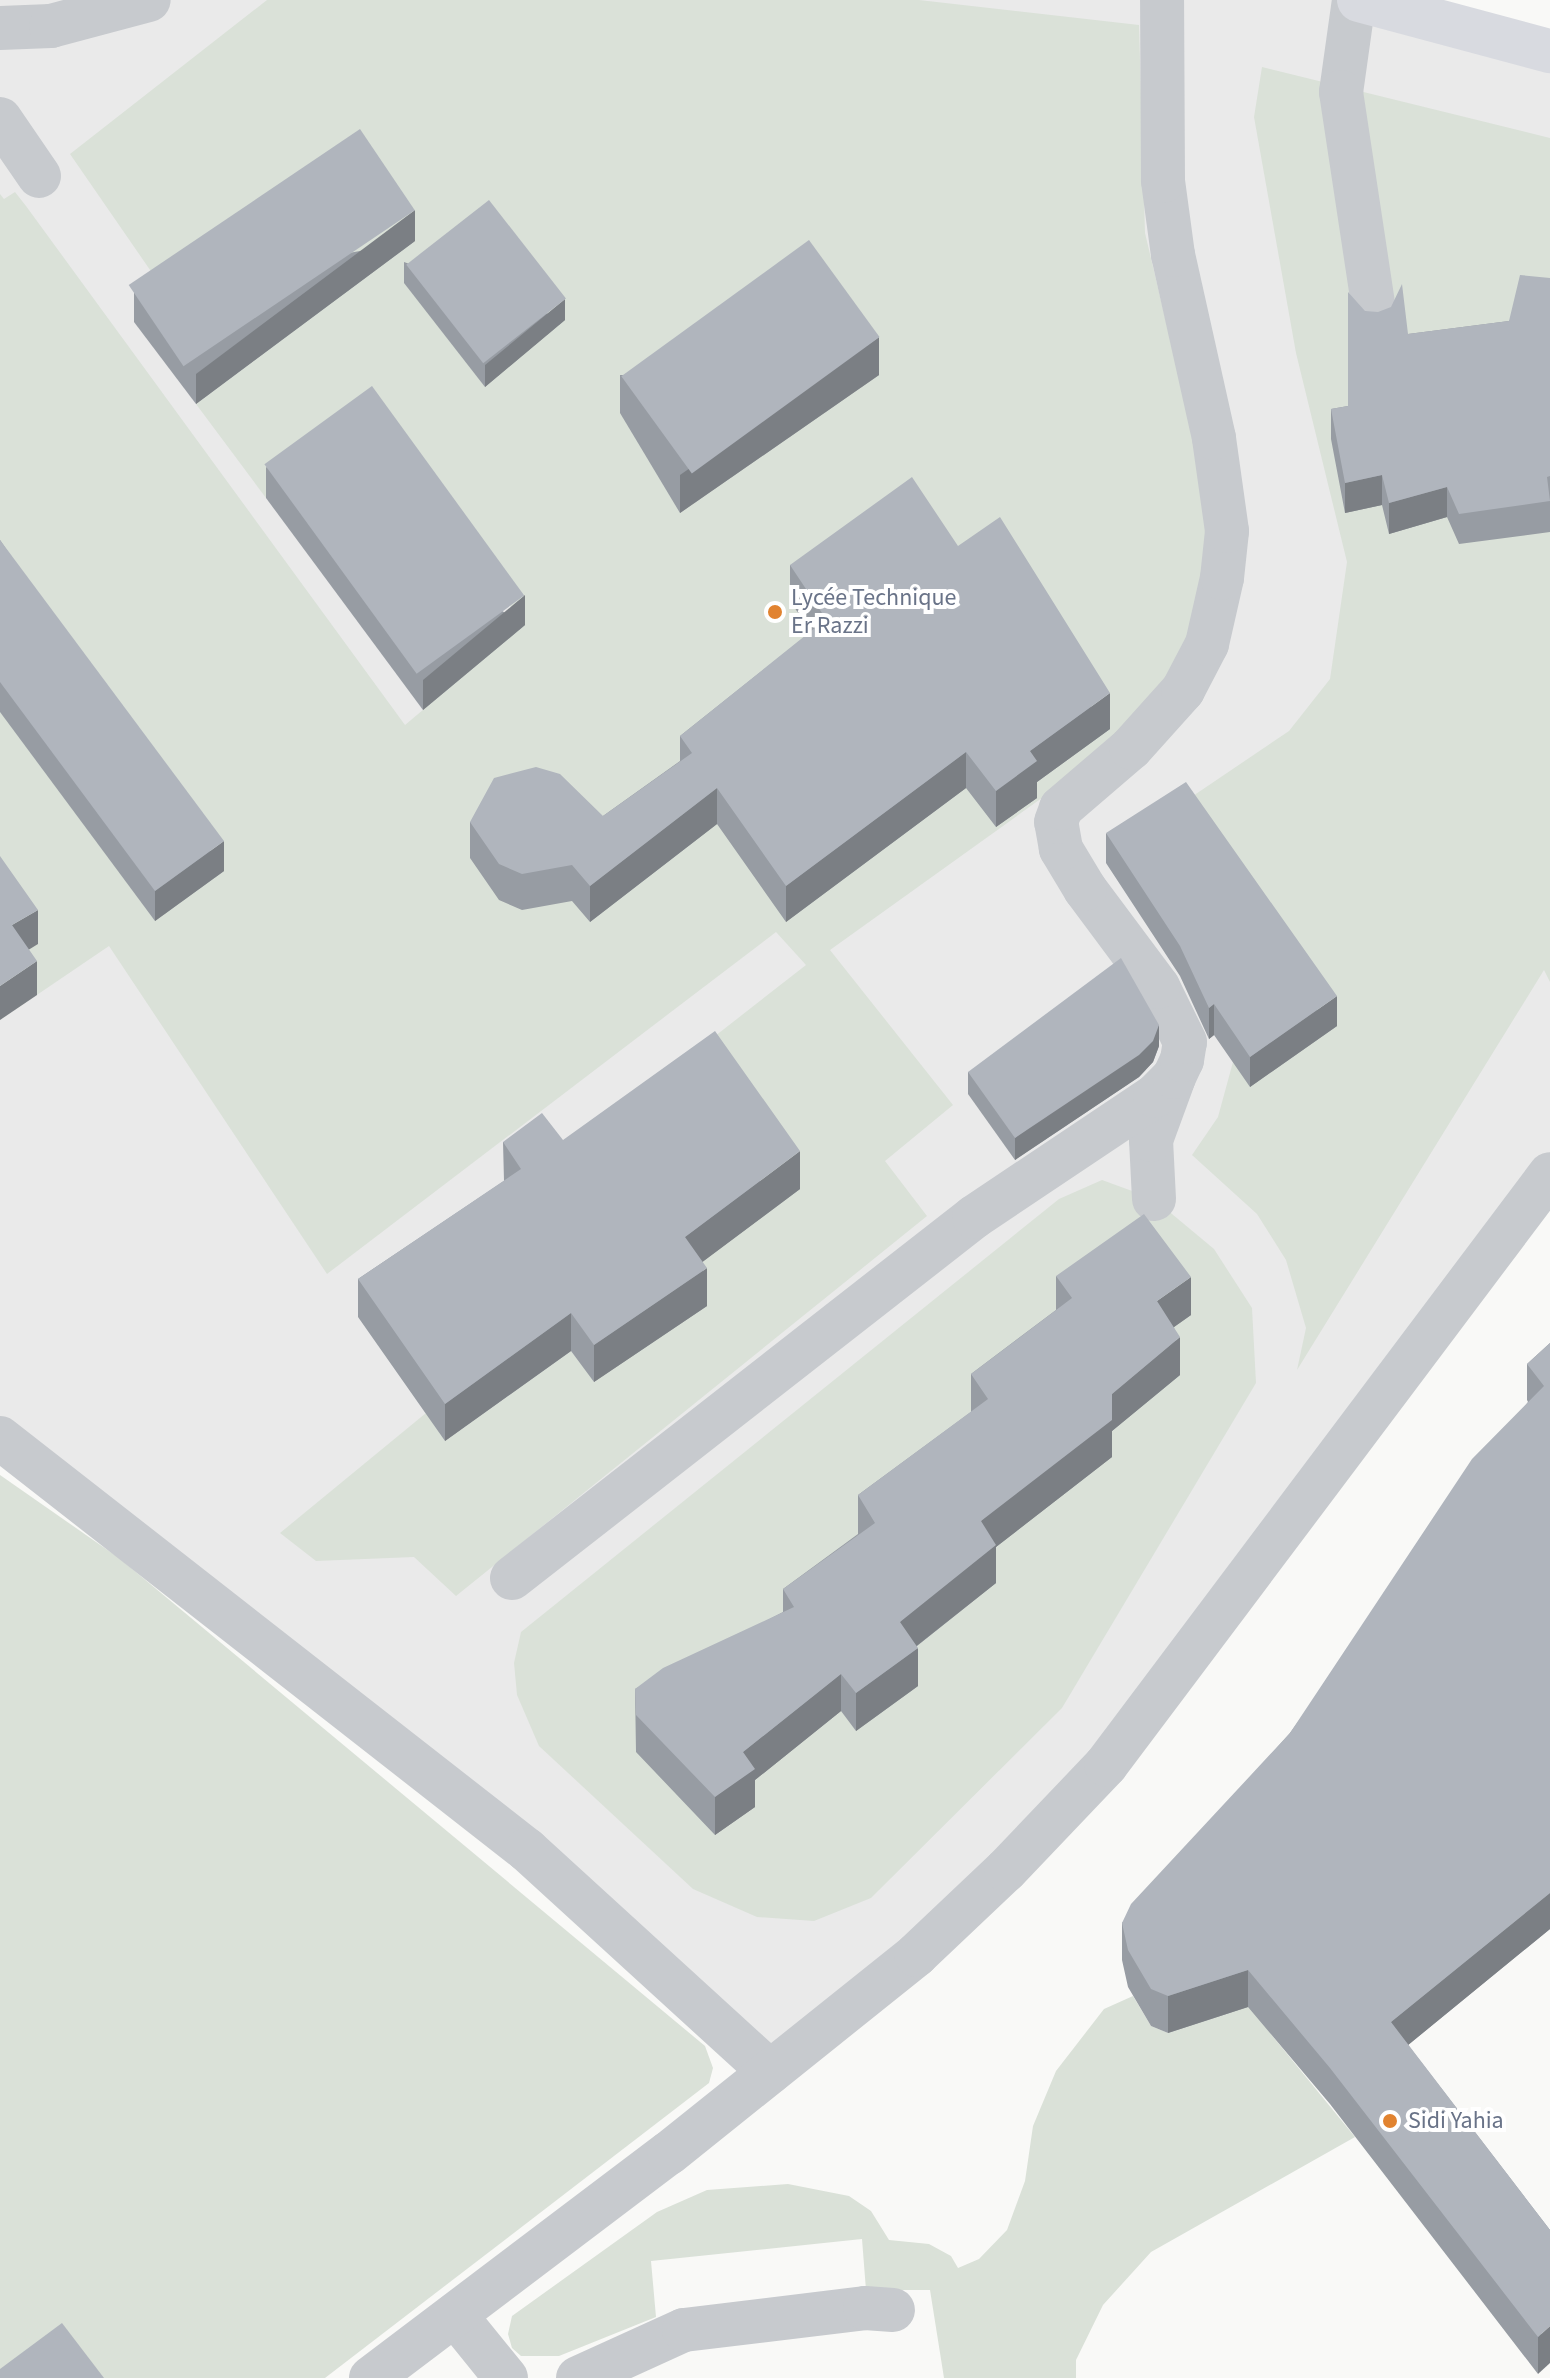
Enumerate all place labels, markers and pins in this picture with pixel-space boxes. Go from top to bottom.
place label: Lycée Technique Er Razzi [791,584,956,640]
marker: Lycée Technique Er Razzi [766,603,784,621]
place label: Sidi Yahia [1408,2107,1504,2135]
marker: Sidi Yahia [1379,2110,1401,2132]

